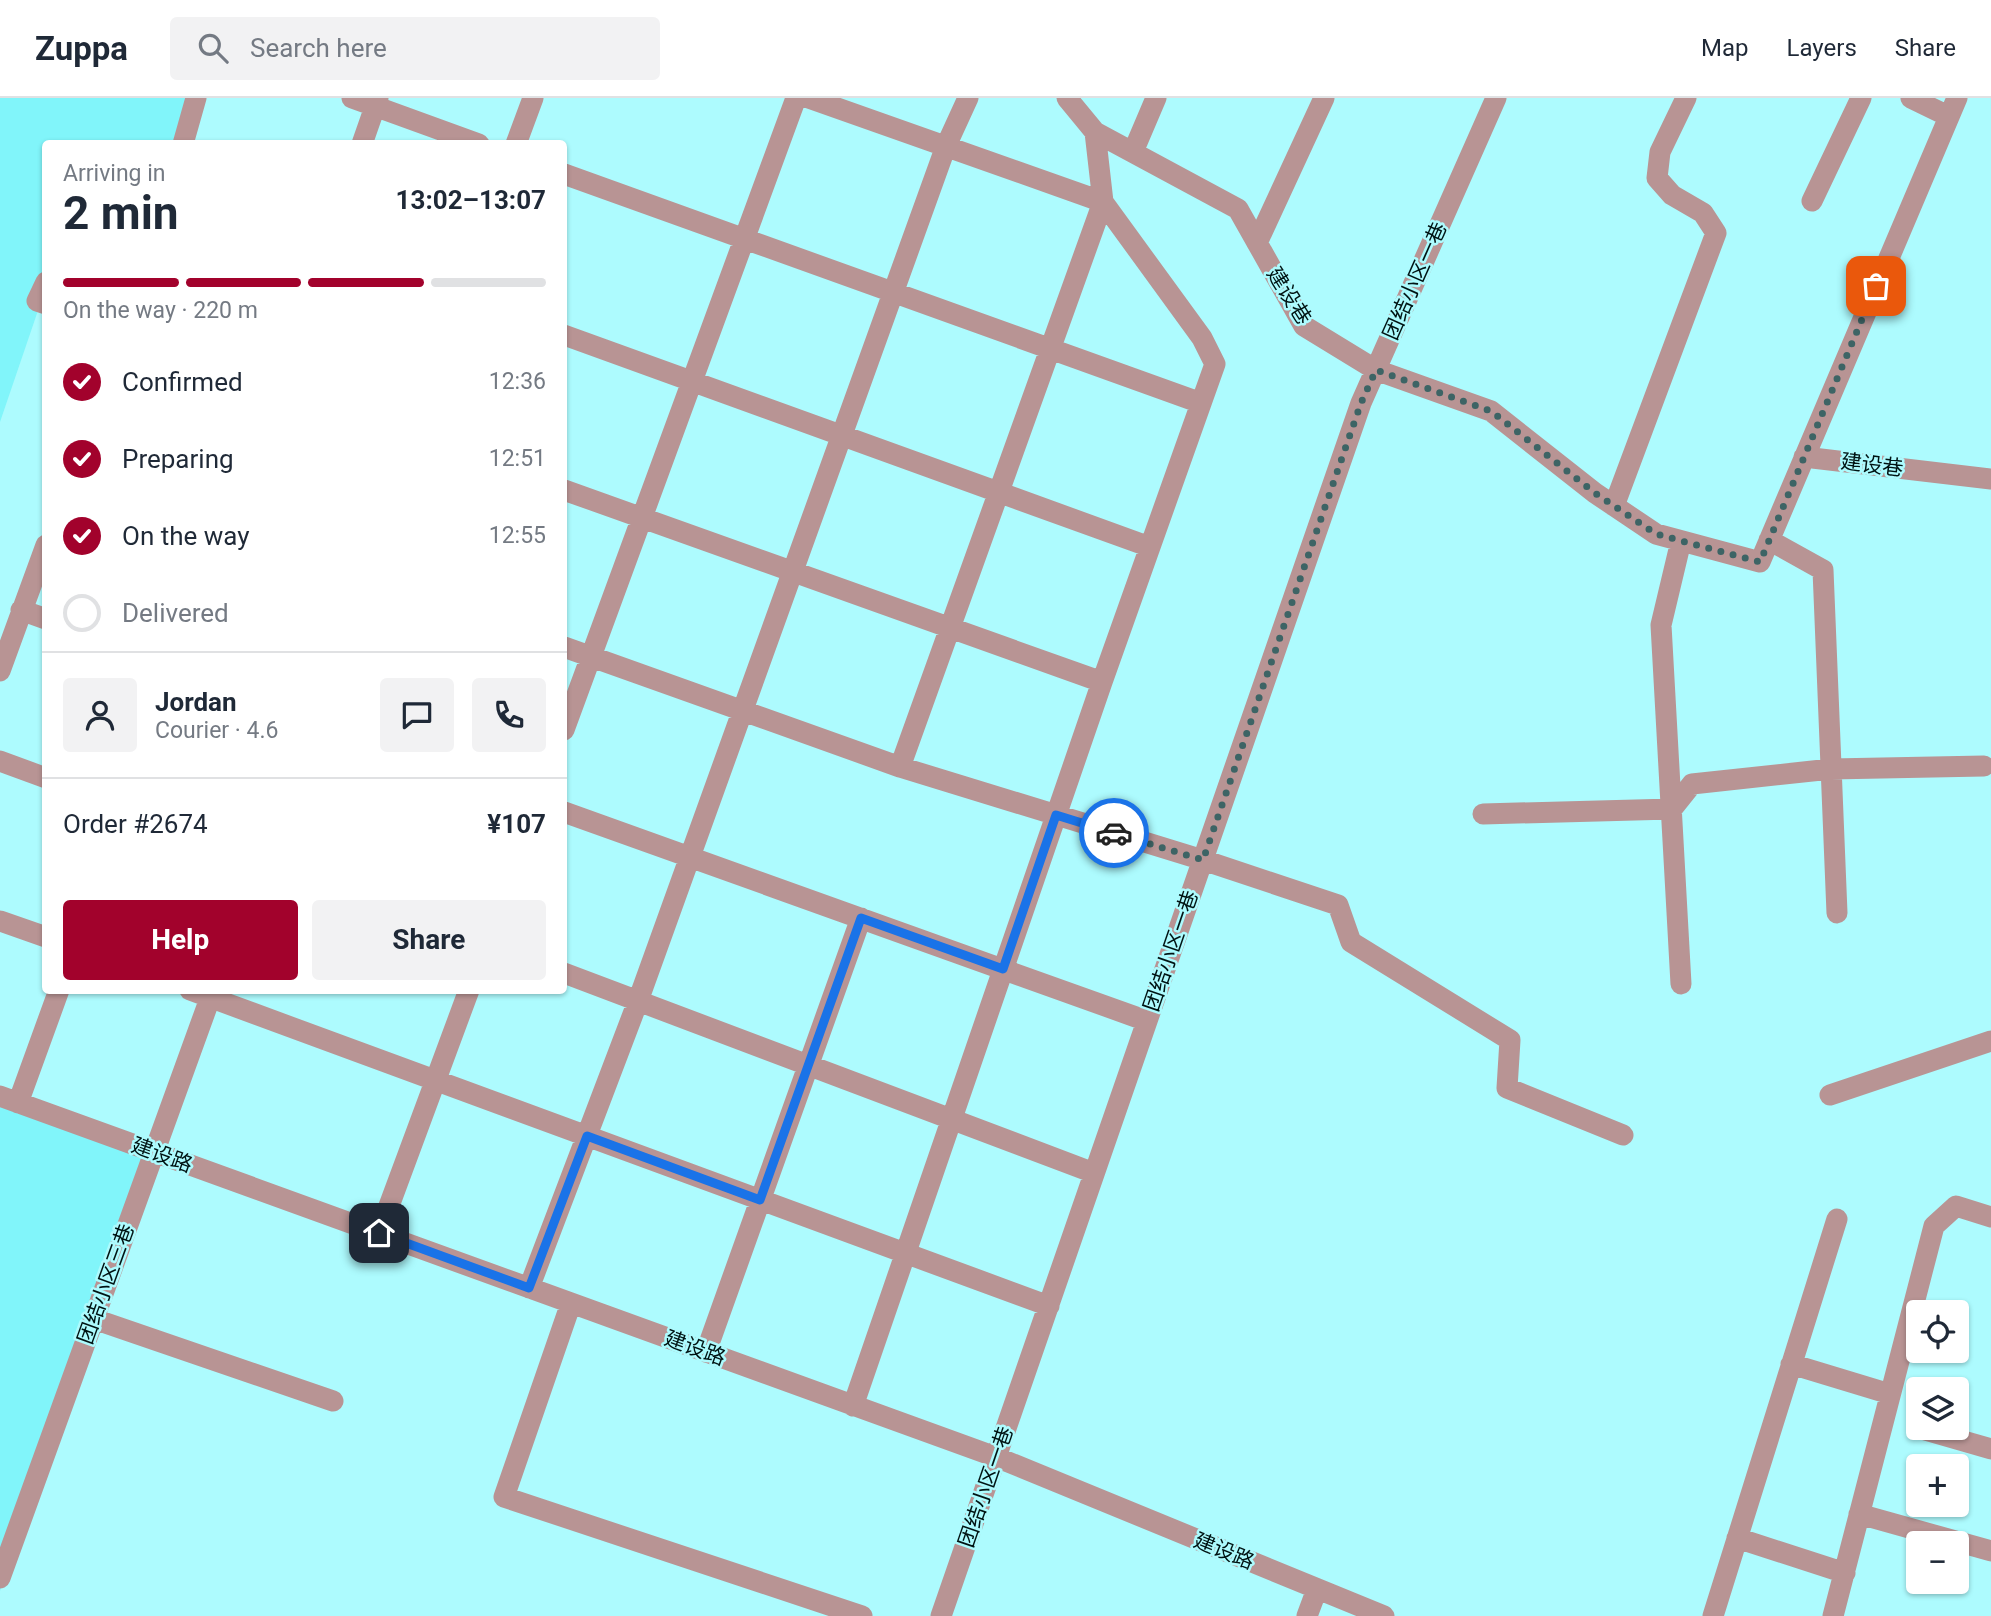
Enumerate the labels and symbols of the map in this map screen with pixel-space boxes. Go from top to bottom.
street label: 团结小区一巷 [1378,219,1452,343]
pin [1846,256,1906,316]
street label: 建设巷 [1262,263,1316,329]
street label: 建设巷 [1839,449,1905,481]
courier [1079,798,1149,868]
street label: 团结小区一巷 [1139,888,1203,1014]
street label: 建设路 [128,1133,196,1177]
pin [349,1203,409,1263]
street label: 团结小区三巷 [73,1221,139,1347]
street label: 建设路 [661,1326,729,1370]
street label: 团结小区一巷 [954,1424,1018,1550]
street label: 建设路 [1190,1528,1258,1574]

